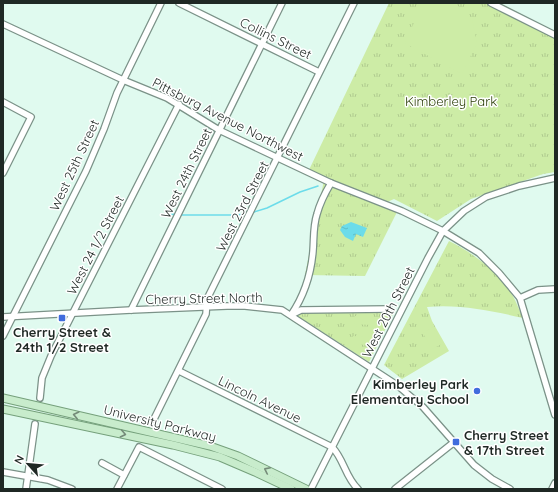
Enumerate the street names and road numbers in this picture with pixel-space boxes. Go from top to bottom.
street label: Collins Street [238,14,314,62]
street label: Pittsburg Avenue Northwest [150,74,306,164]
street label: West 25th Street [46,117,102,213]
street label: West 24th Street [157,125,215,221]
street label: West 23rd Street [212,158,272,254]
street label: West 24 1/2 Street [63,193,127,297]
street label: West 20th Street [358,264,418,360]
street label: Cherry Street North [145,289,263,307]
street label: Lincoln Avenue [216,372,304,426]
street label: University Parkway [102,401,218,445]

